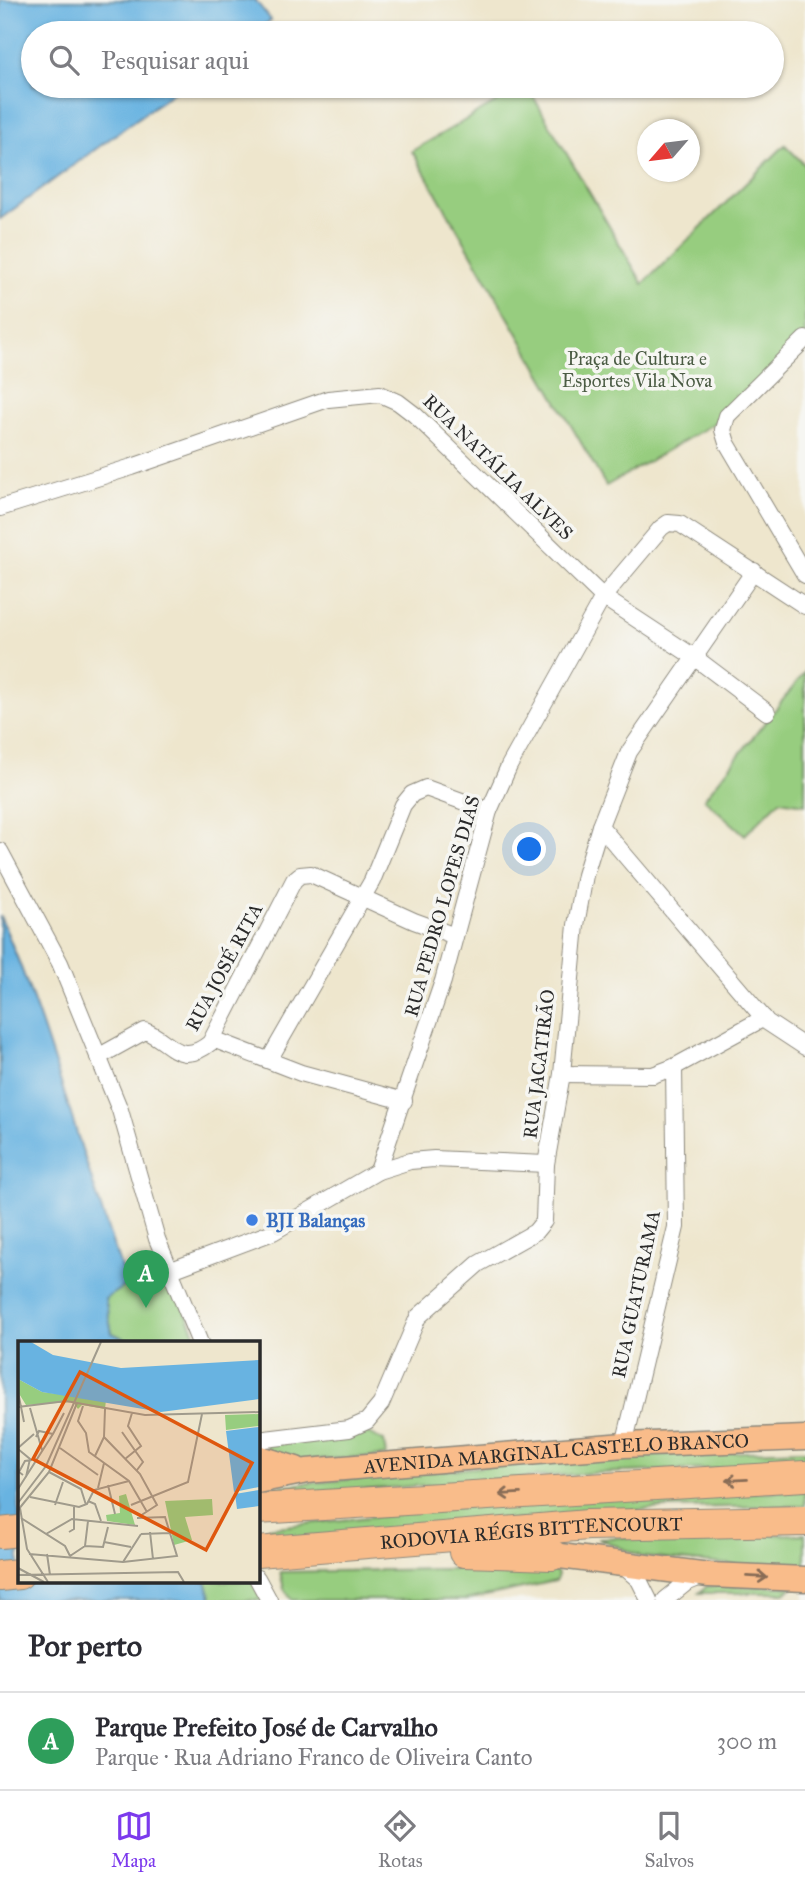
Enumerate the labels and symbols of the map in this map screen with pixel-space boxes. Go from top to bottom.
north arrow [637,119,700,182]
park label: Praça de Cultura e Esportes Vila Nova [562,347,713,392]
street label: RUA NATÁLIA ALVES [418,389,579,545]
street label: RUA PEDRO LOPES DIAS [399,793,485,1019]
your location [512,832,546,866]
street label: RUA JOSÉ RITA [180,899,268,1035]
street label: RUA JACATIRÃO [518,988,561,1140]
street label: RUA GUATURAMA [607,1208,665,1380]
place label: BJI Balanças [266,1209,365,1233]
marker: BJI Balanças [244,1212,260,1228]
pin: A [123,1250,169,1308]
inset map [18,1341,259,1582]
street label: AVENIDA MARGINAL CASTELO BRANCO [362,1429,749,1478]
one-way arrow [726,1474,749,1487]
one-way arrow [499,1487,522,1500]
street label: RODOVIA RÉGIS BITTENCOURT [379,1512,683,1553]
one-way arrow [745,1571,768,1584]

